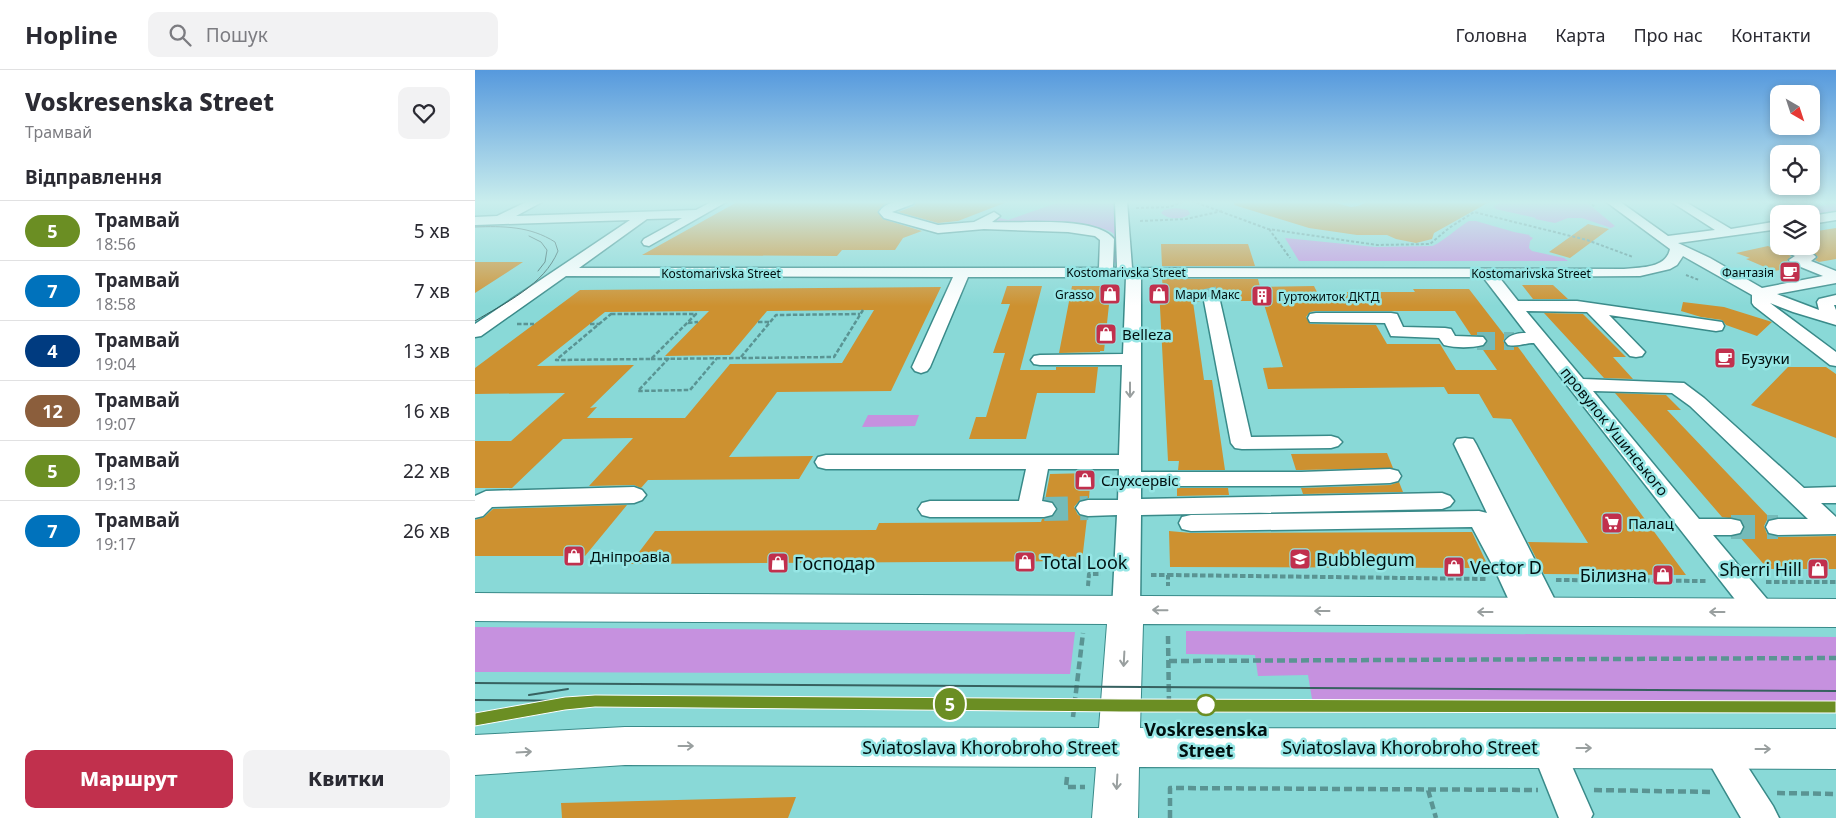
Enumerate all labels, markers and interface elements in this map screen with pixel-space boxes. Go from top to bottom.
search box [148,12,498,57]
text: Hopline [25,18,118,51]
icon: search [166,21,194,49]
text: Пошук [206,22,268,48]
text: Головна [1456,23,1527,47]
text: Карта [1555,23,1605,47]
text: Про нас [1633,23,1703,47]
text: Контакти [1731,23,1811,47]
text: Voskresenska Street [25,85,274,118]
north arrow [1770,85,1820,135]
map controls [1770,85,1820,255]
button: heart [398,87,450,139]
text: Трамвай [25,121,92,143]
button: locate [1770,145,1820,195]
text: Відправлення [25,164,162,190]
button: layers [1770,205,1820,255]
text: Трамвай [95,207,180,233]
text: 5 хв [414,218,450,244]
text: 5 [47,219,58,243]
text: 18:56 [95,233,136,255]
cafe icon: Фантазія [1778,260,1802,284]
street label: Kostomarivska Street [1066,264,1186,281]
place label: Фантазія [1722,264,1774,281]
street label: Kostomarivska Street [661,265,781,282]
street label: Kostomarivska Street [1471,265,1591,282]
text: Трамвай [95,267,180,293]
text: 7 хв [414,278,450,304]
text: 7 [47,279,58,303]
shop icon: Grasso [1098,282,1122,306]
shop icon: Мари Макс [1147,282,1171,306]
building icon: Гуртожиток ДКТД [1250,284,1274,308]
place label: Grasso [1055,286,1094,303]
place label: Мари Макс [1175,286,1240,303]
place label: Гуртожиток ДКТД [1278,288,1380,305]
text: 18:58 [95,293,136,315]
shop icon: Belleza [1094,322,1118,346]
place label: Belleza [1122,324,1172,344]
text: Трамвай [95,327,180,353]
text: 13 хв [403,338,450,364]
text: 4 [47,339,58,363]
cafe icon: Бузуки [1713,346,1737,370]
place label: Бузуки [1741,348,1790,368]
text: 19:04 [95,353,136,375]
street label: провулок Ушинського [1557,362,1673,500]
one-way arrow [1125,382,1135,398]
text: Трамвай [95,387,180,413]
text: 16 хв [403,398,450,424]
text: 12 [42,399,63,423]
text: 19:07 [95,413,136,435]
text: Трамвай [95,447,180,473]
text: 22 хв [403,458,450,484]
text: 5 [47,459,58,483]
shop icon: Слухсервіс [1073,468,1097,492]
place label: Слухсервіс [1101,470,1179,490]
text: 19:13 [95,473,136,495]
text: Трамвай [95,507,180,533]
supermarket icon: Палац [1600,511,1624,535]
place label: Палац [1628,513,1674,533]
text: 26 хв [403,518,450,544]
text: 7 [47,519,58,543]
text: 19:17 [95,533,136,555]
shop icon: Дніпроавіа [562,544,586,568]
place label: Дніпроавіа [590,546,670,566]
school or university icon: Bubblegum [1288,547,1312,571]
place label: Bubblegum [1316,547,1415,571]
shop icon: Total Look [1013,550,1037,574]
place label: Total Look [1041,550,1128,574]
shop icon: Господар [766,551,790,575]
place label: Господар [794,551,875,575]
shop icon: Vector D [1442,555,1466,579]
place label: Vector D [1470,555,1542,579]
place label: Sherri Hill [1719,557,1802,581]
shop icon: Sherri Hill [1806,557,1830,581]
place label: Білизна [1580,563,1647,587]
shop icon: Білизна [1651,563,1675,587]
one-way arrow [1152,606,1168,615]
one-way arrow [1315,606,1331,616]
one-way arrow [1477,607,1494,617]
one-way arrow [1710,608,1726,617]
one-way arrow [1119,650,1128,666]
line badge: 5 [934,688,966,720]
text: 5 [945,692,955,716]
marker: Voskresenska Street [1195,694,1217,716]
place label: Voskresenska Street [1144,717,1268,762]
street label: Sviatoslava Khorobroho Street [862,735,1118,759]
street label: Sviatoslava Khorobroho Street [1282,735,1538,759]
one-way arrow [678,741,694,751]
one-way arrow [1575,743,1591,753]
one-way arrow [1755,744,1771,754]
one-way arrow [515,747,531,756]
button: Маршрут [25,750,233,808]
button: Квитки [243,750,450,808]
one-way arrow [1112,774,1121,790]

